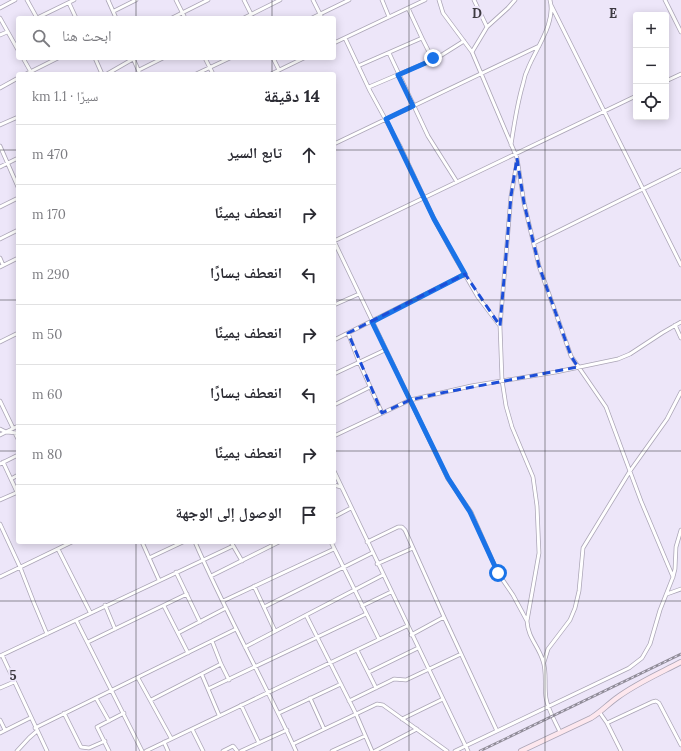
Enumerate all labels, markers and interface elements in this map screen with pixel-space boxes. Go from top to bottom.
text: D [472,5,482,22]
text: E [609,5,617,22]
map controls [633,12,669,120]
button: + [633,12,669,48]
search box [16,16,336,60]
text: ابحث هنا [62,26,112,45]
icon: search [30,27,52,49]
button: − [633,48,669,84]
route end [424,49,442,67]
button: locate [633,84,669,120]
text: 14 دقيقة [264,85,320,107]
text: سيرًا · 1.1 km [32,88,98,105]
text: تابع السير [228,143,282,162]
icon: ahead [298,144,320,166]
text: 470 m [32,146,68,163]
text: انعطف يمينًا [214,203,282,222]
icon: right [298,204,320,226]
text: 170 m [32,206,66,223]
text: انعطف يسارًا [210,263,282,282]
icon: left [298,264,320,286]
text: 290 m [32,266,70,283]
text: انعطف يمينًا [214,323,282,342]
icon: right [298,324,320,346]
text: 50 m [32,326,62,343]
text: انعطف يسارًا [210,383,282,402]
icon: left [298,384,320,406]
text: 60 m [32,386,63,403]
text: انعطف يمينًا [214,443,282,462]
icon: right [298,444,320,466]
text: 80 m [32,446,62,463]
text: الوصول إلى الوجهة [175,503,282,522]
icon: arrive [298,504,320,526]
route start [489,564,507,582]
text: 5 [9,667,17,684]

